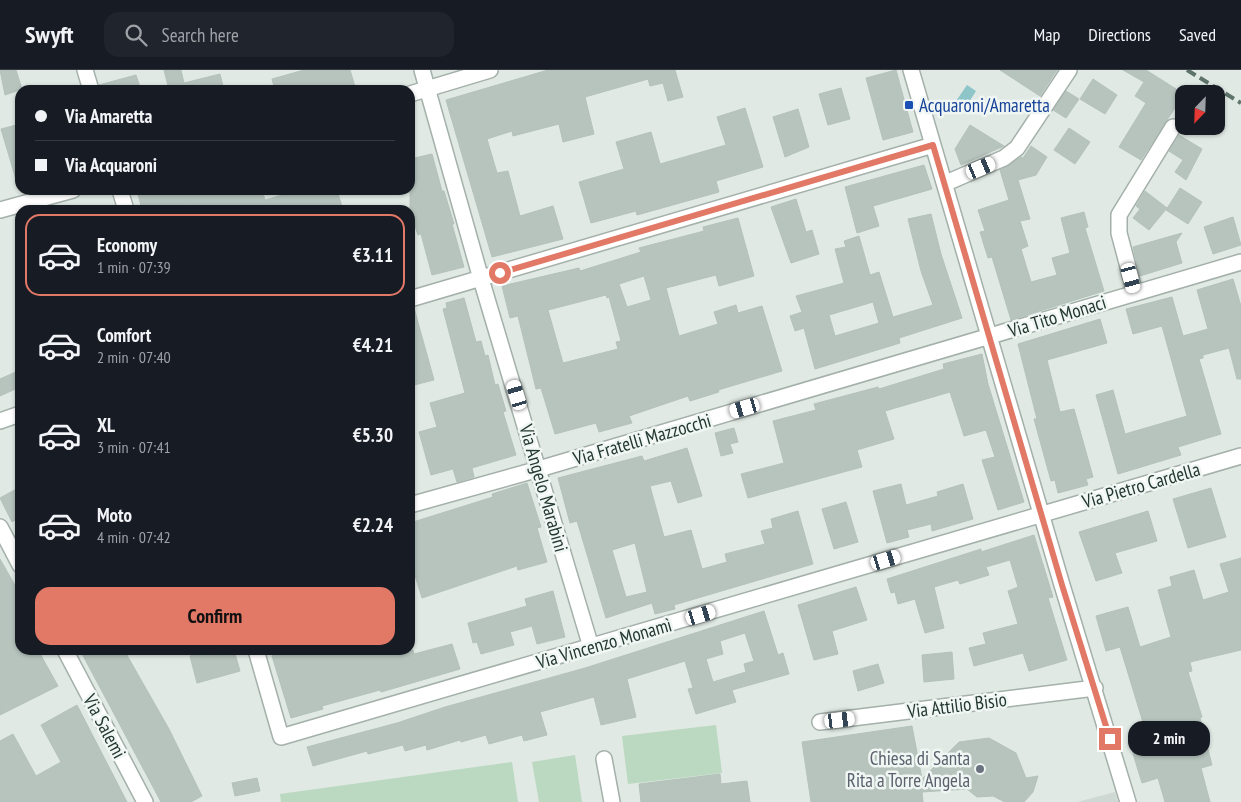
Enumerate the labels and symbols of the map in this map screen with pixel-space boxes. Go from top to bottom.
north arrow [1175,85,1225,135]
place label: Acquaroni/Amaretta [919,93,1050,117]
marker: Acquaroni/Amaretta [903,99,915,111]
car [964,155,997,181]
route start [489,262,511,284]
car [1119,262,1142,294]
street label: Via Tito Monaci [1004,290,1109,343]
car [505,378,528,412]
car [728,397,761,419]
street label: Via Fratelli Mazzocchi [569,408,714,470]
street label: Via Angelo Marabini [514,421,574,554]
street label: Via Pietro Cardella [1078,457,1203,514]
car [869,548,902,572]
car [684,603,717,627]
street label: Via Vincenzo Monamì [533,612,674,674]
street label: Via Attilio Bisio [905,687,1008,723]
street label: Via Salemi [78,689,132,762]
car [824,711,855,729]
callout: 2 min [1128,722,1210,756]
route end [1099,728,1121,750]
place label: Chiesa di Santa Rita a Torre Angela [847,746,970,792]
marker: Chiesa di Santa Rita a Torre Angela [974,763,986,775]

